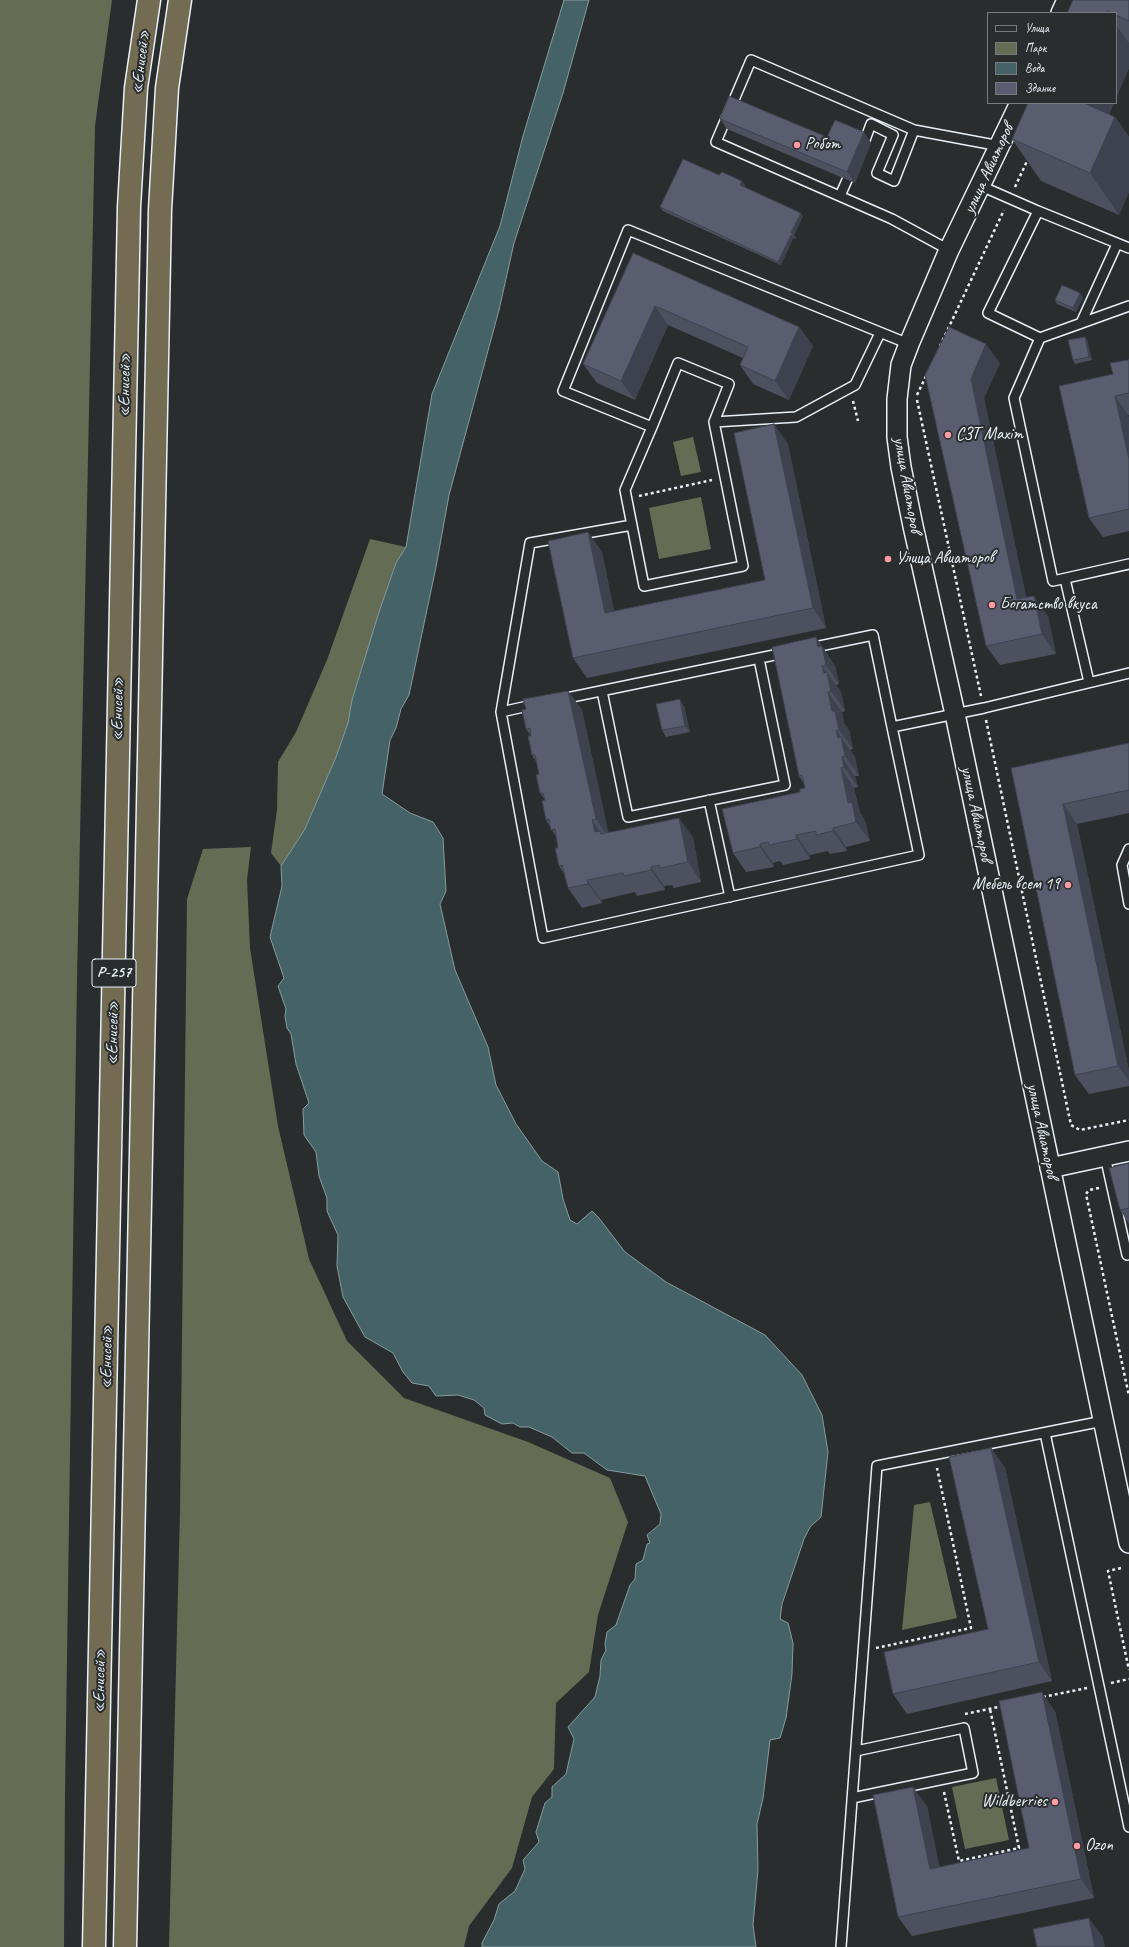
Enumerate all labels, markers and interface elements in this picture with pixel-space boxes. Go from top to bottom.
legend [987,12,1117,104]
text: Улица [1025,20,1049,36]
street label: «Енисей» [127,29,155,95]
text: Парк [1025,40,1046,56]
text: Вода [1025,60,1044,76]
text: Здание [1025,80,1055,96]
street label: улица Авиаторов [959,121,1019,217]
place label: Робот [805,135,840,155]
marker: Робот [792,140,802,150]
street label: «Енисей» [114,353,136,417]
place label: СЗТ Maxim [956,425,1023,445]
marker: СЗТ Maxim [943,430,953,440]
street label: улица Авиаторов [889,436,925,534]
place label: Улица Авиаторов [896,549,994,569]
marker: Улица Авиаторов [883,554,893,564]
place label: Богатство вкуса [1000,595,1097,615]
marker: Богатство вкуса [987,600,997,610]
street label: «Енисей» [107,677,129,741]
street label: улица Авиаторов [956,765,996,863]
place label: Мебель всем 19 [972,875,1060,895]
marker: Мебель всем 19 [1063,880,1073,890]
road number: Р-257 [92,959,136,987]
street label: «Енисей» [102,1001,124,1065]
street label: улица Авиаторов [1022,1082,1062,1180]
street label: «Енисей» [96,1325,118,1389]
street label: «Енисей» [89,1649,111,1713]
place label: Wildberries [982,1792,1047,1812]
marker: Wildberries [1050,1797,1060,1807]
place label: Ozon [1085,1836,1113,1856]
marker: Ozon [1072,1841,1082,1851]

